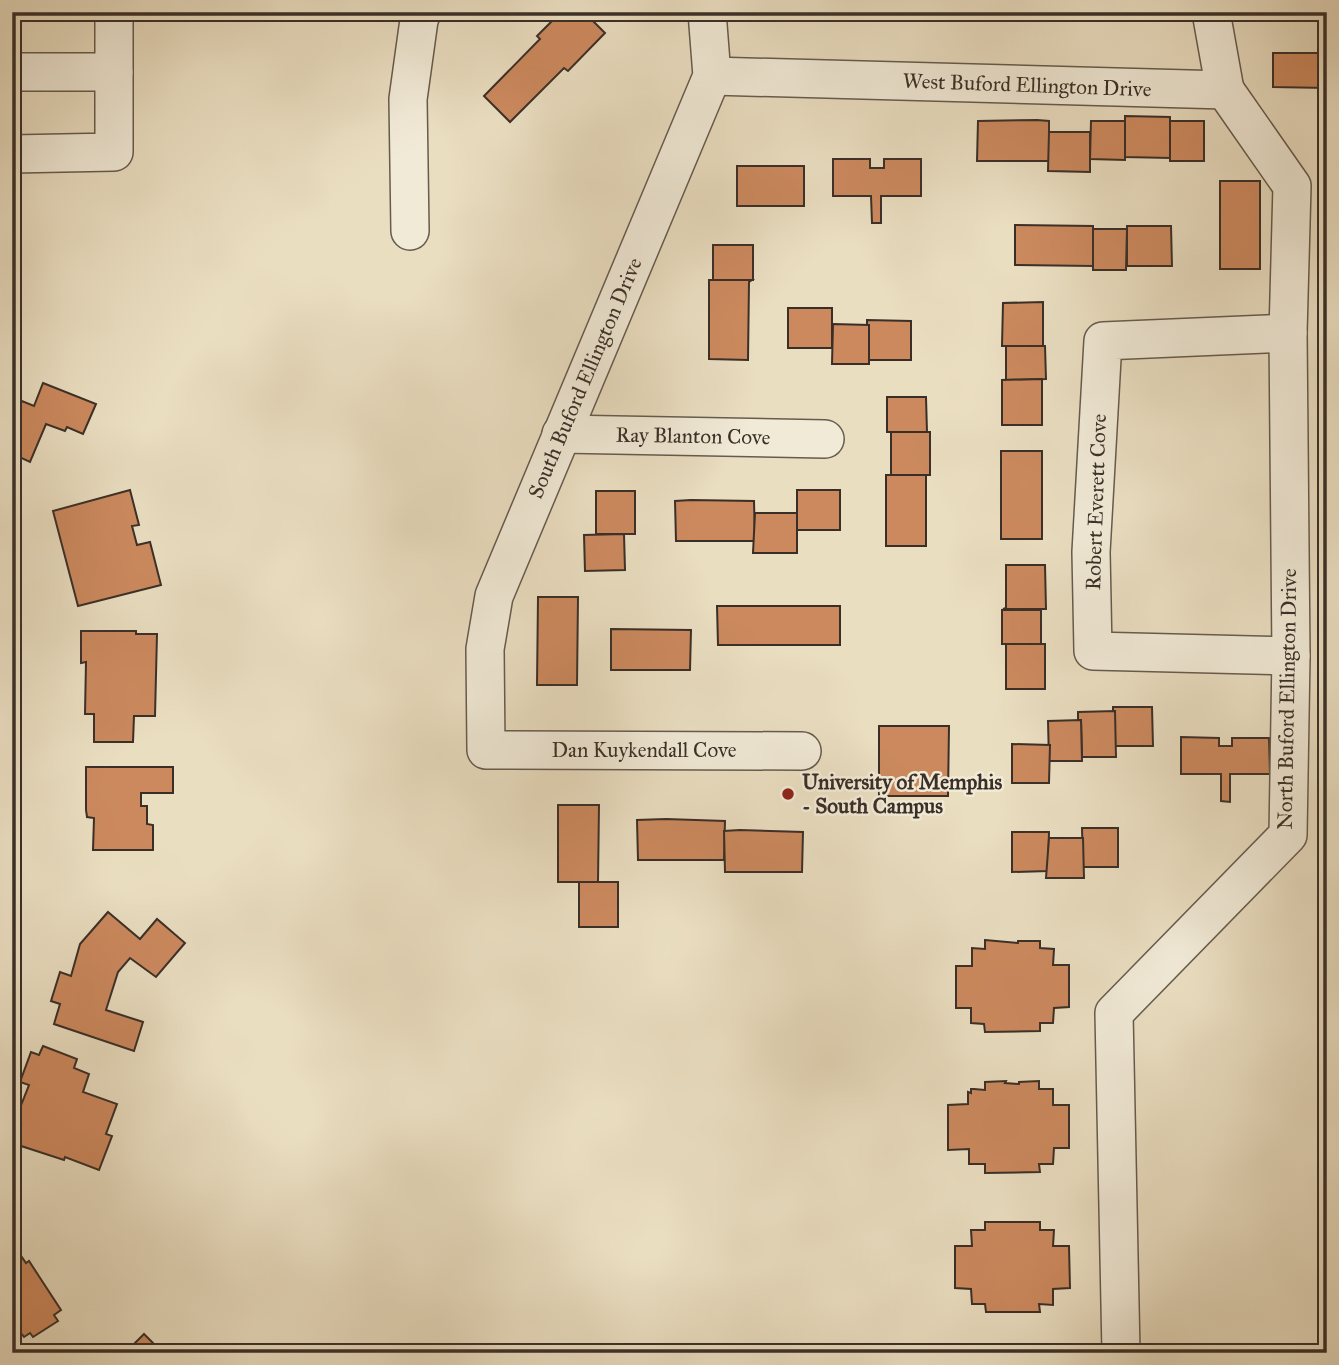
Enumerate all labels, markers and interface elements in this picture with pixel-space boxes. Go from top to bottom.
street label: West Buford Ellington Drive [902,68,1152,102]
street label: South Buford Ellington Drive [522,253,648,502]
street label: Robert Everett Cove [1080,413,1112,591]
street label: Ray Blanton Cove [615,422,771,450]
street label: North Buford Ellington Drive [1272,568,1302,830]
street label: Dan Kuykendall Cove [551,737,737,763]
place label: University of Memphis - South Campus [802,769,1002,819]
marker: University of Memphis - South Campus [780,786,796,802]

